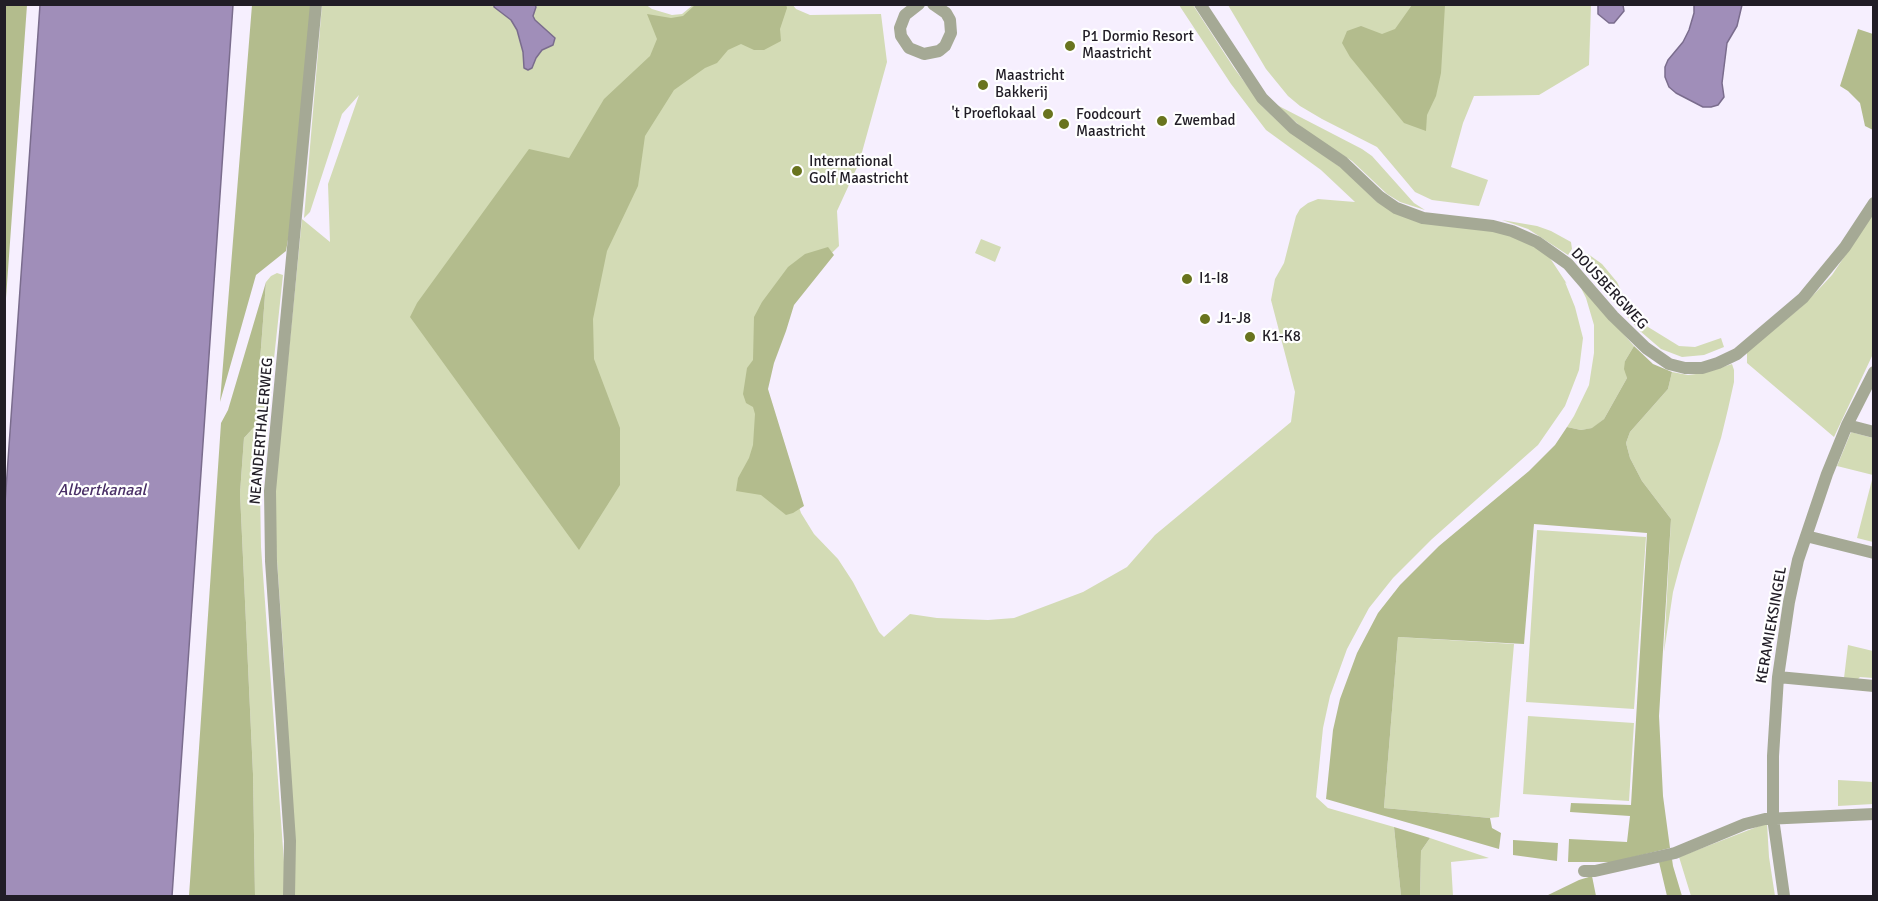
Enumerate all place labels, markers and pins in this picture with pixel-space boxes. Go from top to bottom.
place label: P1 Dormio Resort Maastricht [1082,28,1194,63]
marker: P1 Dormio Resort Maastricht [1063,39,1077,53]
place label: Maastricht Bakkerij [995,67,1064,102]
marker: Maastricht Bakkerij [976,78,990,92]
place label: 't Proeflokaal [952,105,1036,123]
place label: Foodcourt Maastricht [1076,106,1145,141]
marker: 't Proeflokaal [1041,107,1055,121]
place label: Zwembad [1174,112,1235,130]
marker: Zwembad [1155,114,1169,128]
marker: Foodcourt Maastricht [1057,117,1071,131]
place label: International Golf Maastricht [809,153,909,188]
marker: International Golf Maastricht [790,164,804,178]
place label: I1-I8 [1199,270,1229,288]
marker: I1-I8 [1180,272,1194,286]
place label: J1-J8 [1217,310,1251,328]
marker: J1-J8 [1198,312,1212,326]
place label: K1-K8 [1262,328,1301,346]
marker: K1-K8 [1243,330,1257,344]

